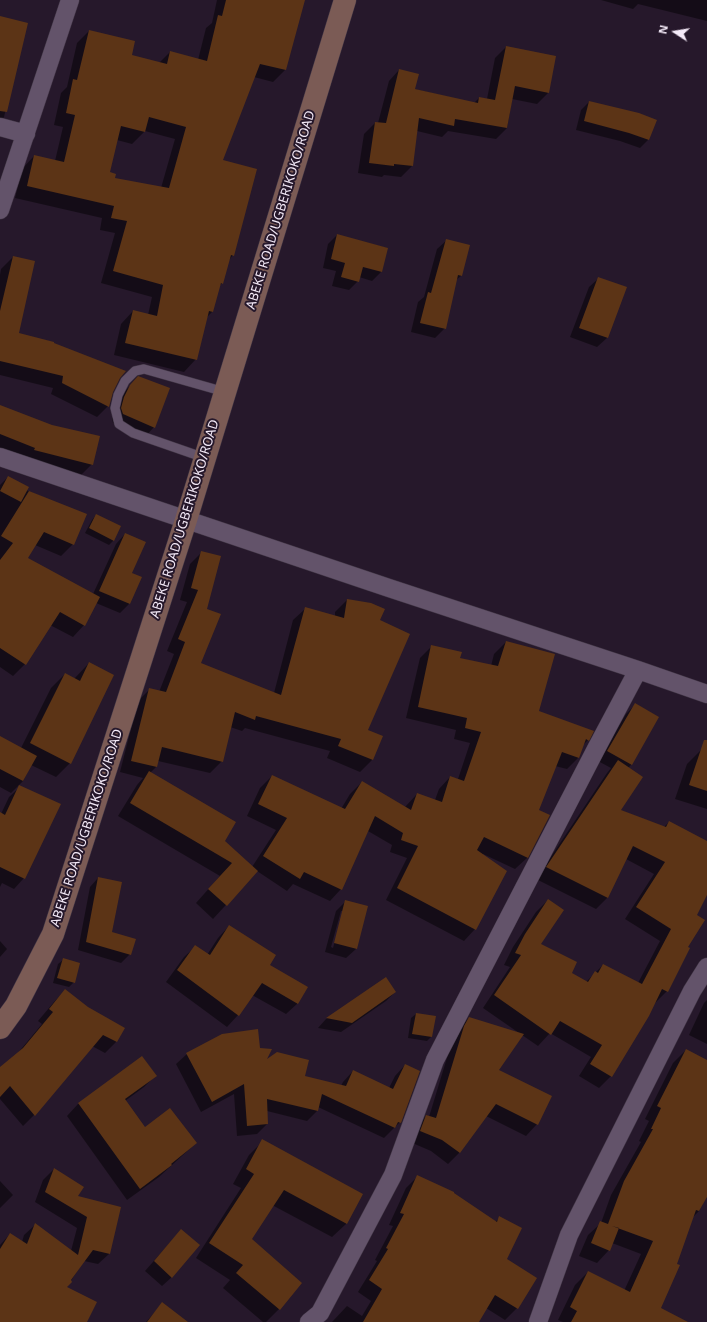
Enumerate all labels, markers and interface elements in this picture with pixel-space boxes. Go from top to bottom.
north arrow [655,12,695,52]
text: N [655,23,671,35]
street label: ABEKE ROAD/UGBERIKOKO/ROAD [243,109,319,311]
street label: ABEKE ROAD/UGBERIKOKO/ROAD [147,418,223,620]
street label: ABEKE ROAD/UGBERIKOKO/ROAD [48,727,126,929]

